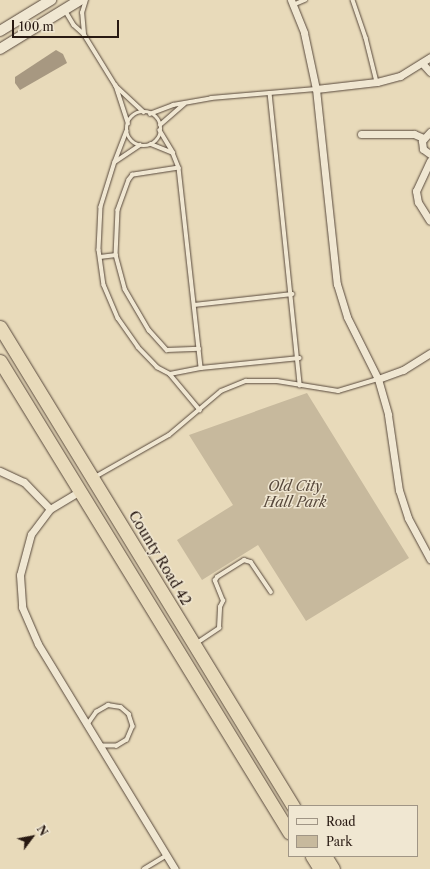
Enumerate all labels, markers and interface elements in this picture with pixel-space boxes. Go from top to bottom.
scale bar [14,12,121,38]
text: 100 m [19,19,54,34]
park label: Old City Hall Park [263,478,327,510]
street label: County Road 42 [125,507,195,609]
legend [288,805,418,857]
text: Road [326,814,356,829]
north arrow [12,817,52,857]
text: N [34,823,51,838]
text: Park [326,834,352,849]

